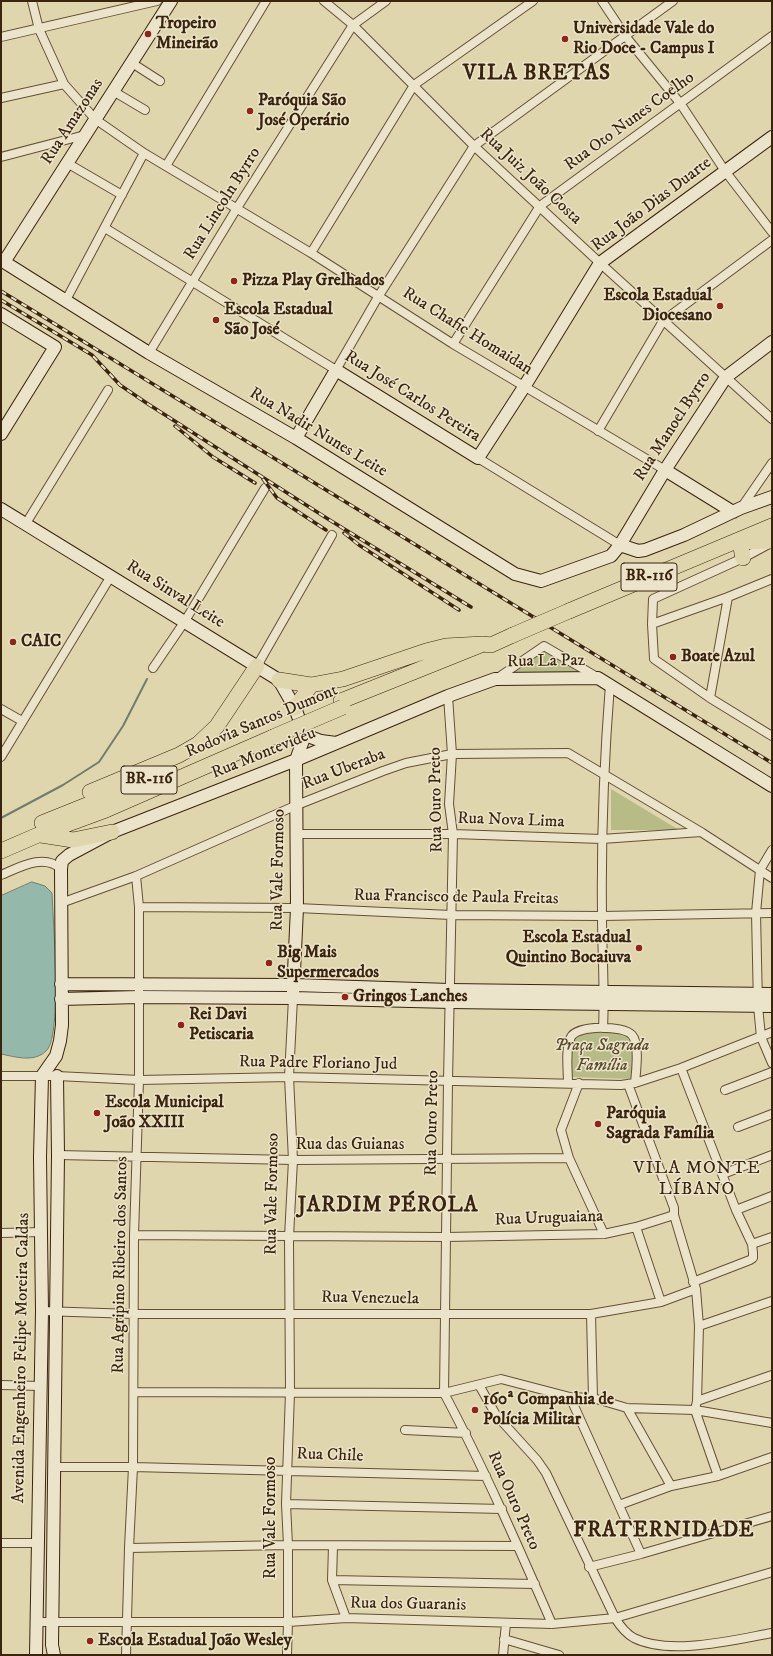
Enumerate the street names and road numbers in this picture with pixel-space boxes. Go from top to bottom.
street label: Rua Oto Nunes Coelho [561,68,699,176]
street label: Rua Amazonas [38,75,108,169]
street label: Rua Juiz João Costa [475,124,585,230]
street label: Rua Lincoln Byrro [180,144,266,264]
street label: Rua João Dias Duarte [588,153,716,257]
street label: Rua Chafic Homaidan [398,284,536,380]
street label: Rua José Carlos Pereira [340,347,484,447]
street label: Rua Manoel Byrro [630,369,716,485]
street label: Rua Nadir Nunes Leite [245,384,391,482]
street label: Rua Sinval Leite [122,557,228,633]
road number: BR-116 [621,563,677,591]
street label: Rua La Paz [507,651,585,673]
street label: Rodovia Santos Dumont [183,681,341,763]
street label: Rua Montevidéu [209,724,319,784]
street label: Rua Uberaba [300,745,388,795]
street label: Rua Ouro Preto [426,747,448,853]
road number: BR-116 [121,766,177,794]
street label: Rua Vale Formoso [268,809,290,931]
street label: Rua Nova Lima [457,809,565,833]
street label: Rua Francisco de Paula Freitas [353,886,559,910]
street label: Rua Padre Floriano Jud [239,1052,397,1076]
street label: Rua Ouro Preto [422,1070,444,1176]
street label: Rua Vale Formoso [262,1133,284,1255]
street label: Rua das Guianas [296,1135,404,1155]
street label: Rua Agripino Ribeiro dos Santos [109,1156,133,1374]
street label: Rua Uruguaiana [494,1207,604,1231]
street label: Avenida Engenheiro Felipe Moreira Caldas [9,1213,35,1503]
street label: Rua Venezuela [321,1288,419,1310]
street label: Rua Chile [296,1445,364,1467]
street label: Rua Ouro Preto [482,1449,544,1553]
street label: Rua Vale Formoso [261,1457,281,1579]
street label: Rua dos Guaranis [350,1594,466,1616]

